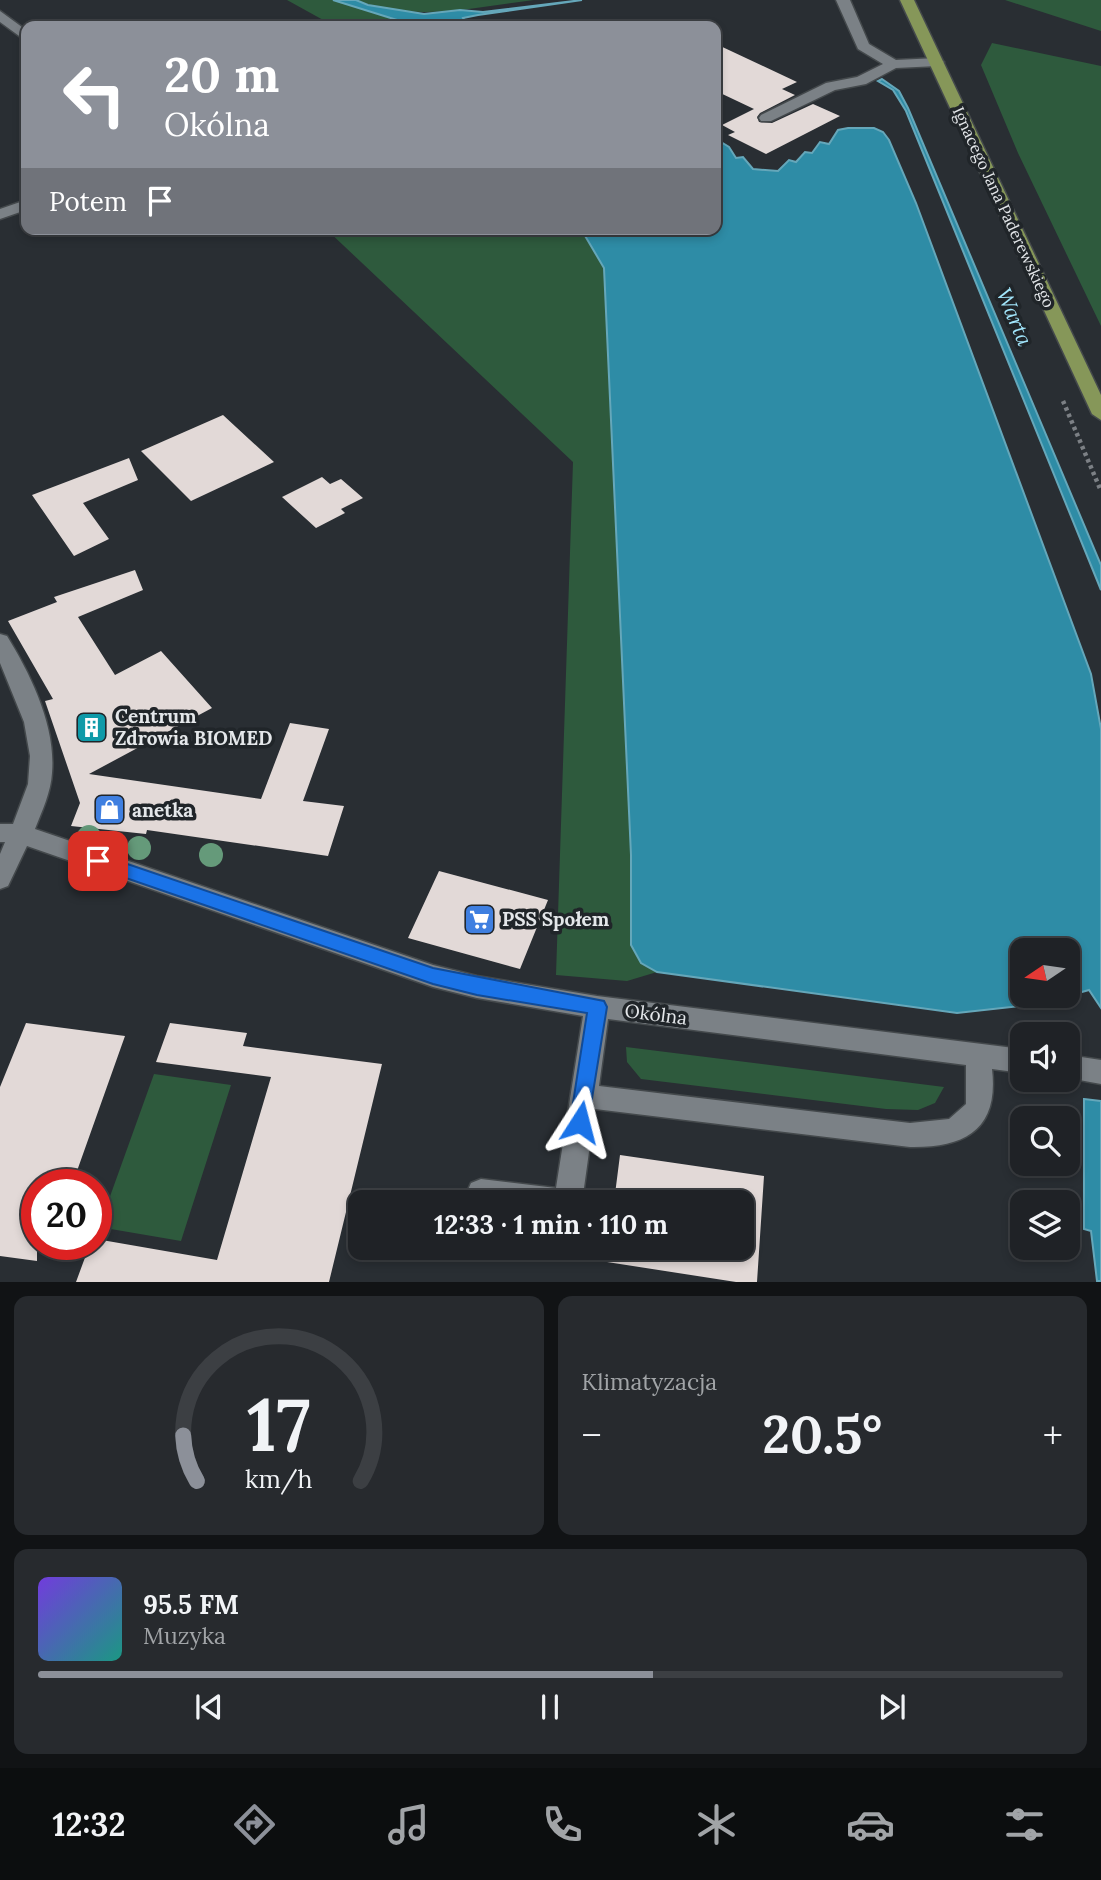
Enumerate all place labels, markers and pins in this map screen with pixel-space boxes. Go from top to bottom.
place label: Centrum Zdrowia BIOMED [115,704,272,750]
building icon: Centrum Zdrowia BIOMED [75,710,109,744]
shop icon: anetka [92,793,126,827]
place label: anetka [132,798,193,822]
pin [68,831,128,891]
supermarket icon: PSS Społem [462,902,496,936]
place label: PSS Społem [502,907,610,931]

